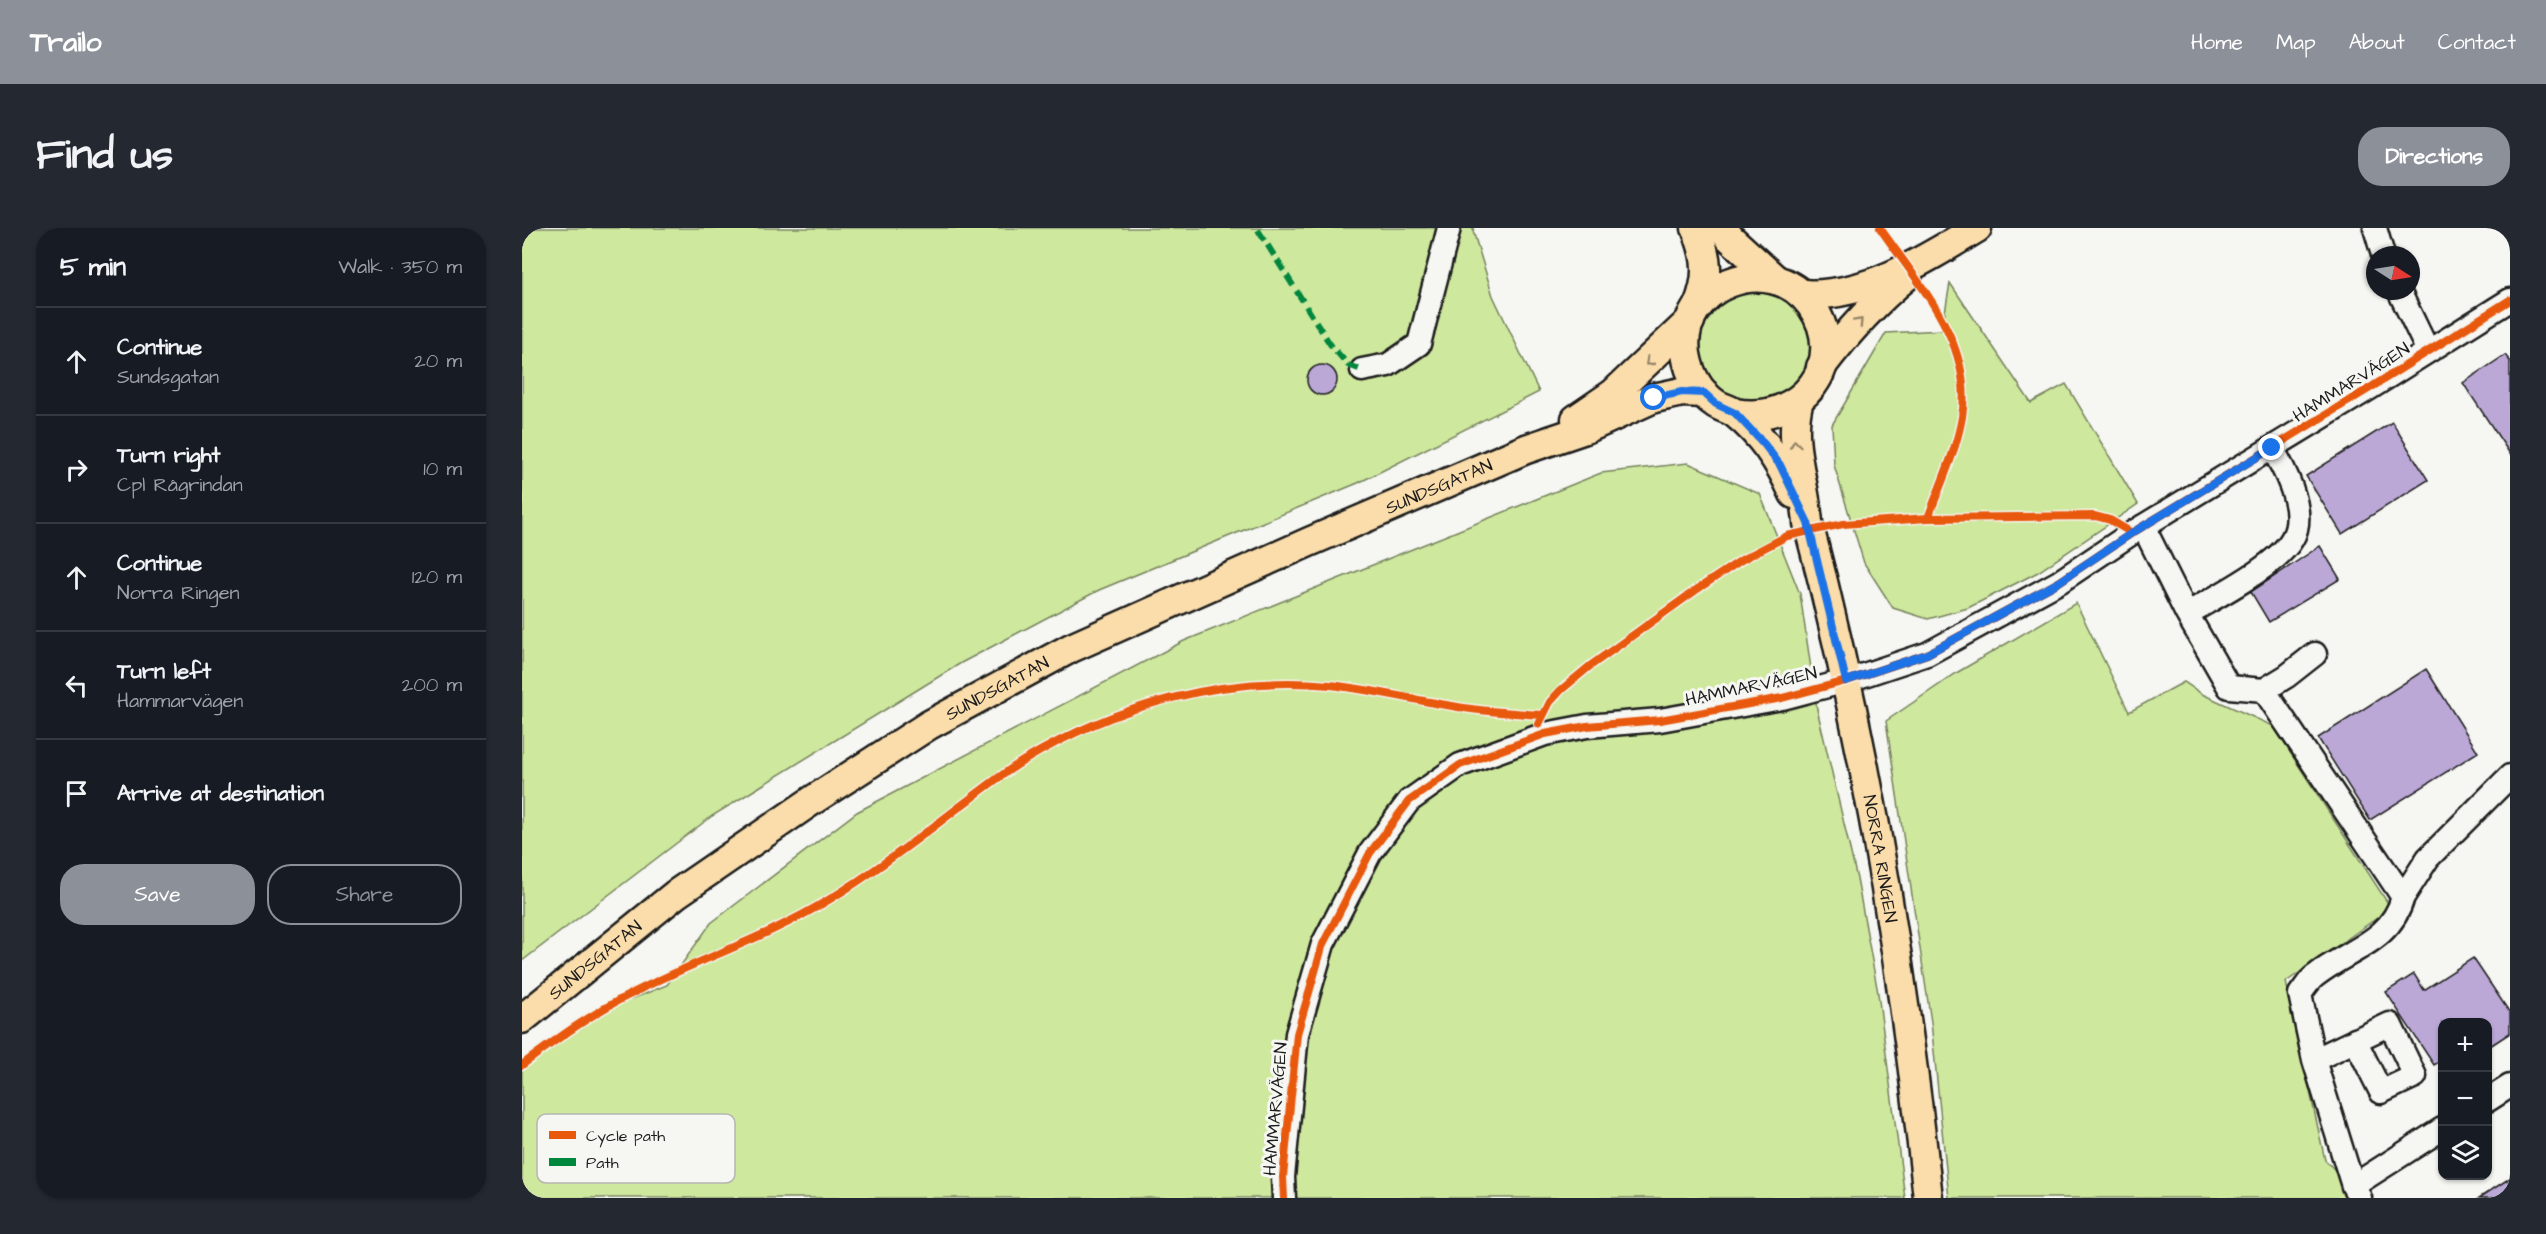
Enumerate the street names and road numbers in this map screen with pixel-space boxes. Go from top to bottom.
street label: HAMMARVÄGEN [2288,336,2415,428]
street label: SUNDSGATAN [1382,453,1497,521]
street label: SUNDSGATAN [941,650,1053,727]
street label: HAMMARVÄGEN [1683,660,1819,713]
street label: NORRA RINGEN [1857,793,1903,924]
street label: SUNDSGATAN [543,914,648,1006]
street label: HAMMARVÄGEN [1257,1041,1294,1177]

